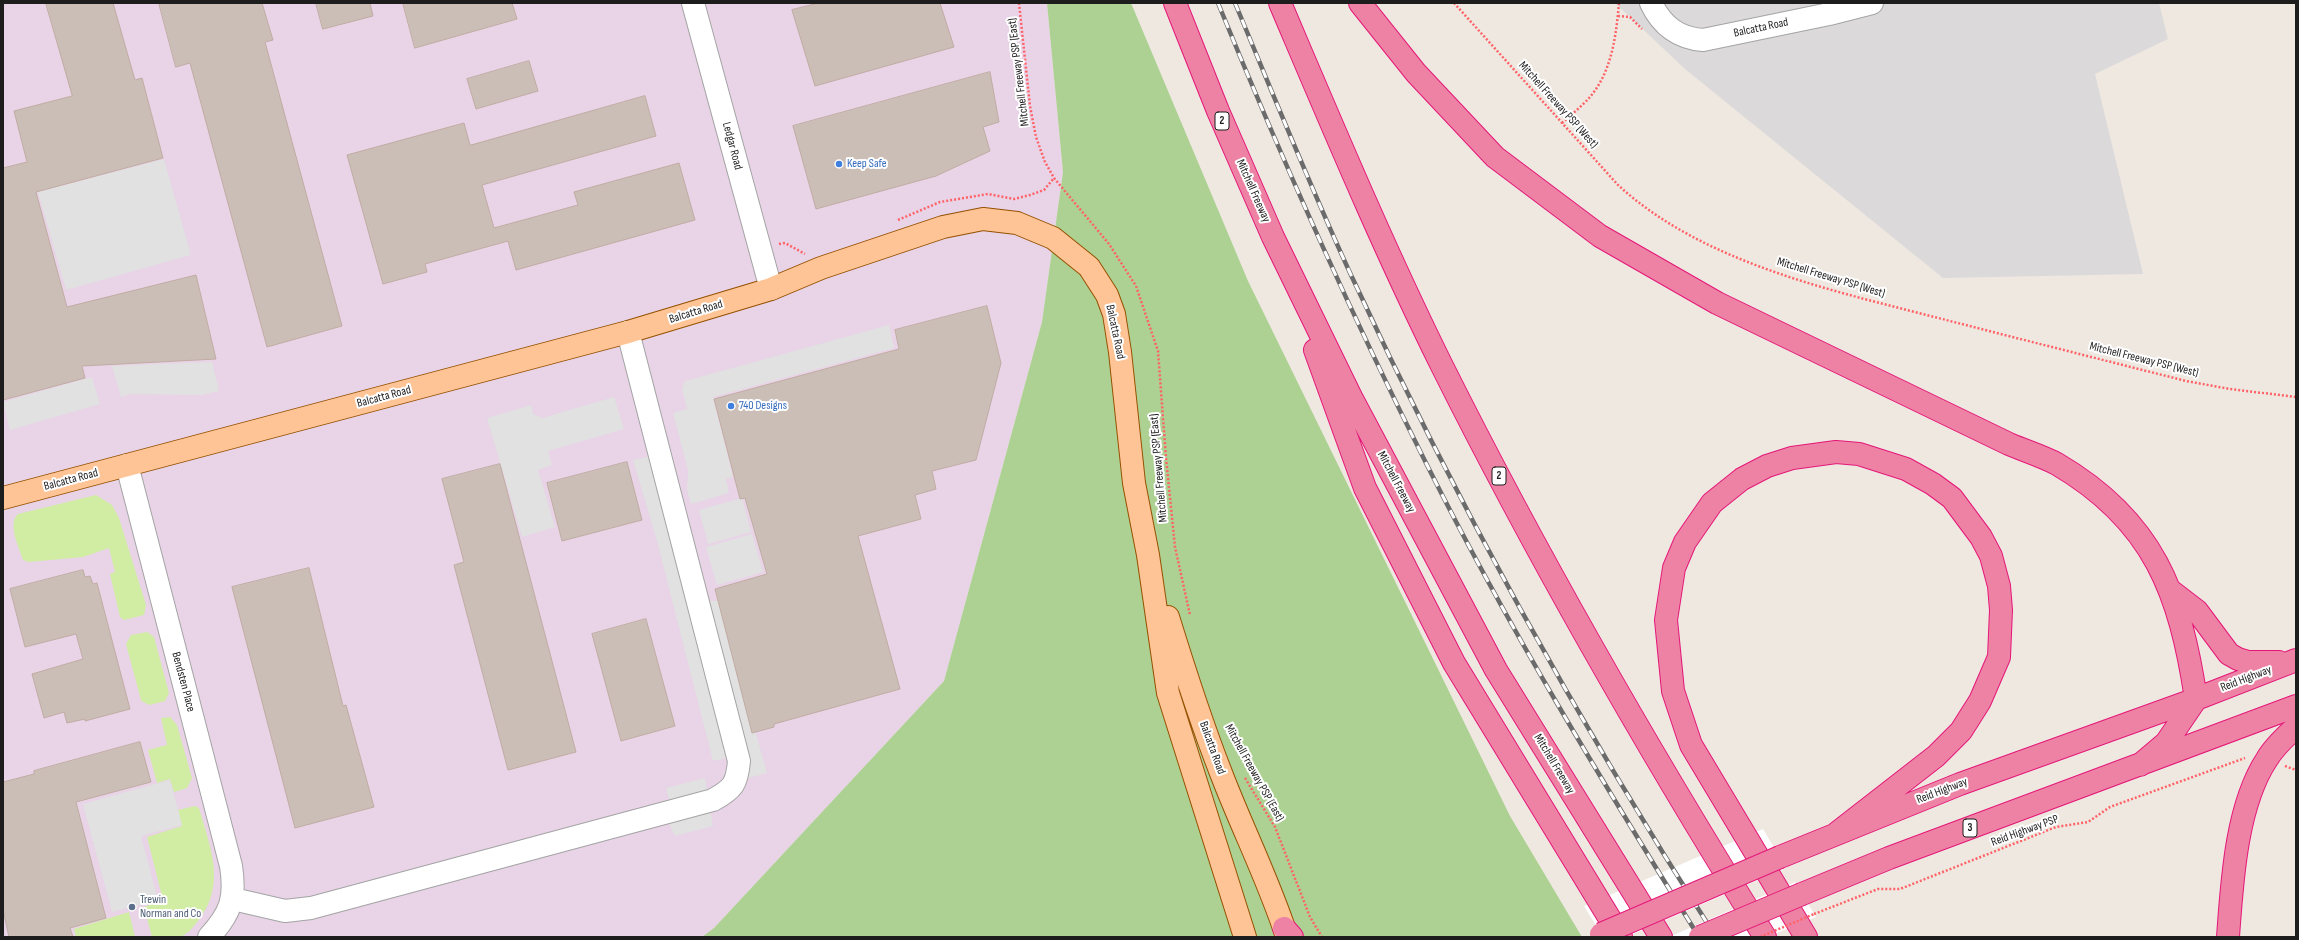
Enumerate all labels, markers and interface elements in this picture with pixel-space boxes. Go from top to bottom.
street label: Balcatta Road [1732,15,1790,41]
street label: Mitchell Freeway PSP (East) [1005,17,1033,127]
street label: Mitchell Freeway PSP (West) [1515,59,1601,151]
road number: 2 [1215,112,1229,130]
street label: Ledgar Road [719,121,745,171]
place label: Keep Safe [847,157,887,171]
street label: Mitchell Freeway [1233,157,1273,225]
marker: Keep Safe [834,159,844,169]
street label: Mitchell Freeway PSP (West) [1775,255,1887,301]
street label: Balcatta Road [667,297,725,327]
street label: Balcatta Road [1102,303,1128,361]
street label: Mitchell Freeway PSP (West) [2088,339,2200,381]
street label: Balcatta Road [355,383,413,411]
place label: 740 Designs [739,399,787,413]
marker: 740 Designs [726,401,736,411]
street label: Mitchell Freeway PSP (East) [1147,413,1171,523]
street label: Mitchell Freeway [1374,449,1418,515]
street label: Balcatta Road [42,466,100,494]
road number: 2 [1492,467,1506,485]
street label: Bendsten Place [168,650,198,714]
street label: Reid Highway [2219,663,2273,695]
street label: Balcatta Road [1196,720,1228,776]
street label: Mitchell Freeway PSP (East) [1221,722,1287,824]
street label: Mitchell Freeway [1531,731,1577,797]
street label: Reid Highway [1915,775,1969,807]
street label: Reid Highway PSP [1989,812,2061,850]
road number: 3 [1963,819,1977,837]
place label: Trewin Norman and Co [140,893,201,921]
marker: Trewin Norman and Co [127,902,137,912]

